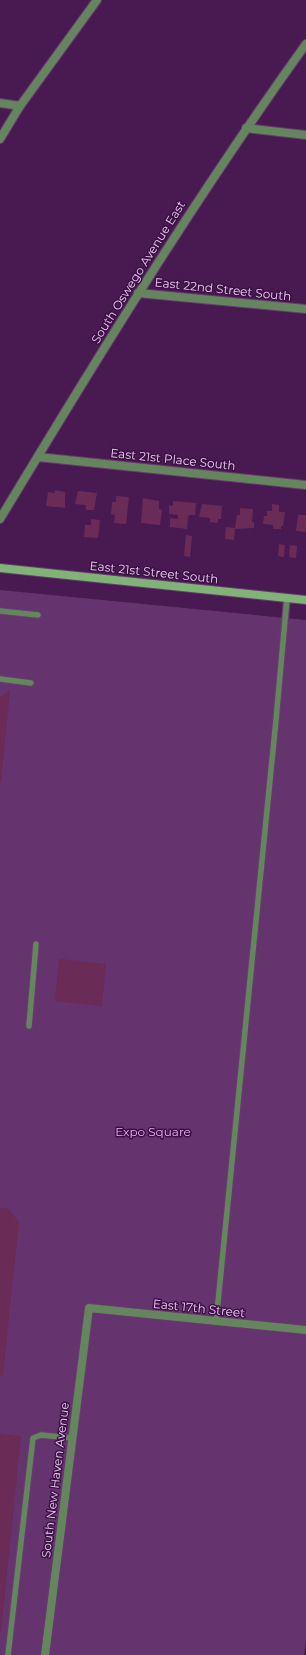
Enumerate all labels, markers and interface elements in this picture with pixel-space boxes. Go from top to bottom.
street label: South Oswego Avenue East [88,198,188,346]
street label: East 22nd Street South [154,274,292,304]
street label: East 21st Place South [110,445,236,473]
street label: East 21st Street South [89,558,219,586]
park label: Expo Square [115,1124,191,1139]
street label: East 17th Street [152,1296,246,1320]
street label: South New Haven Avenue [38,1401,72,1559]

